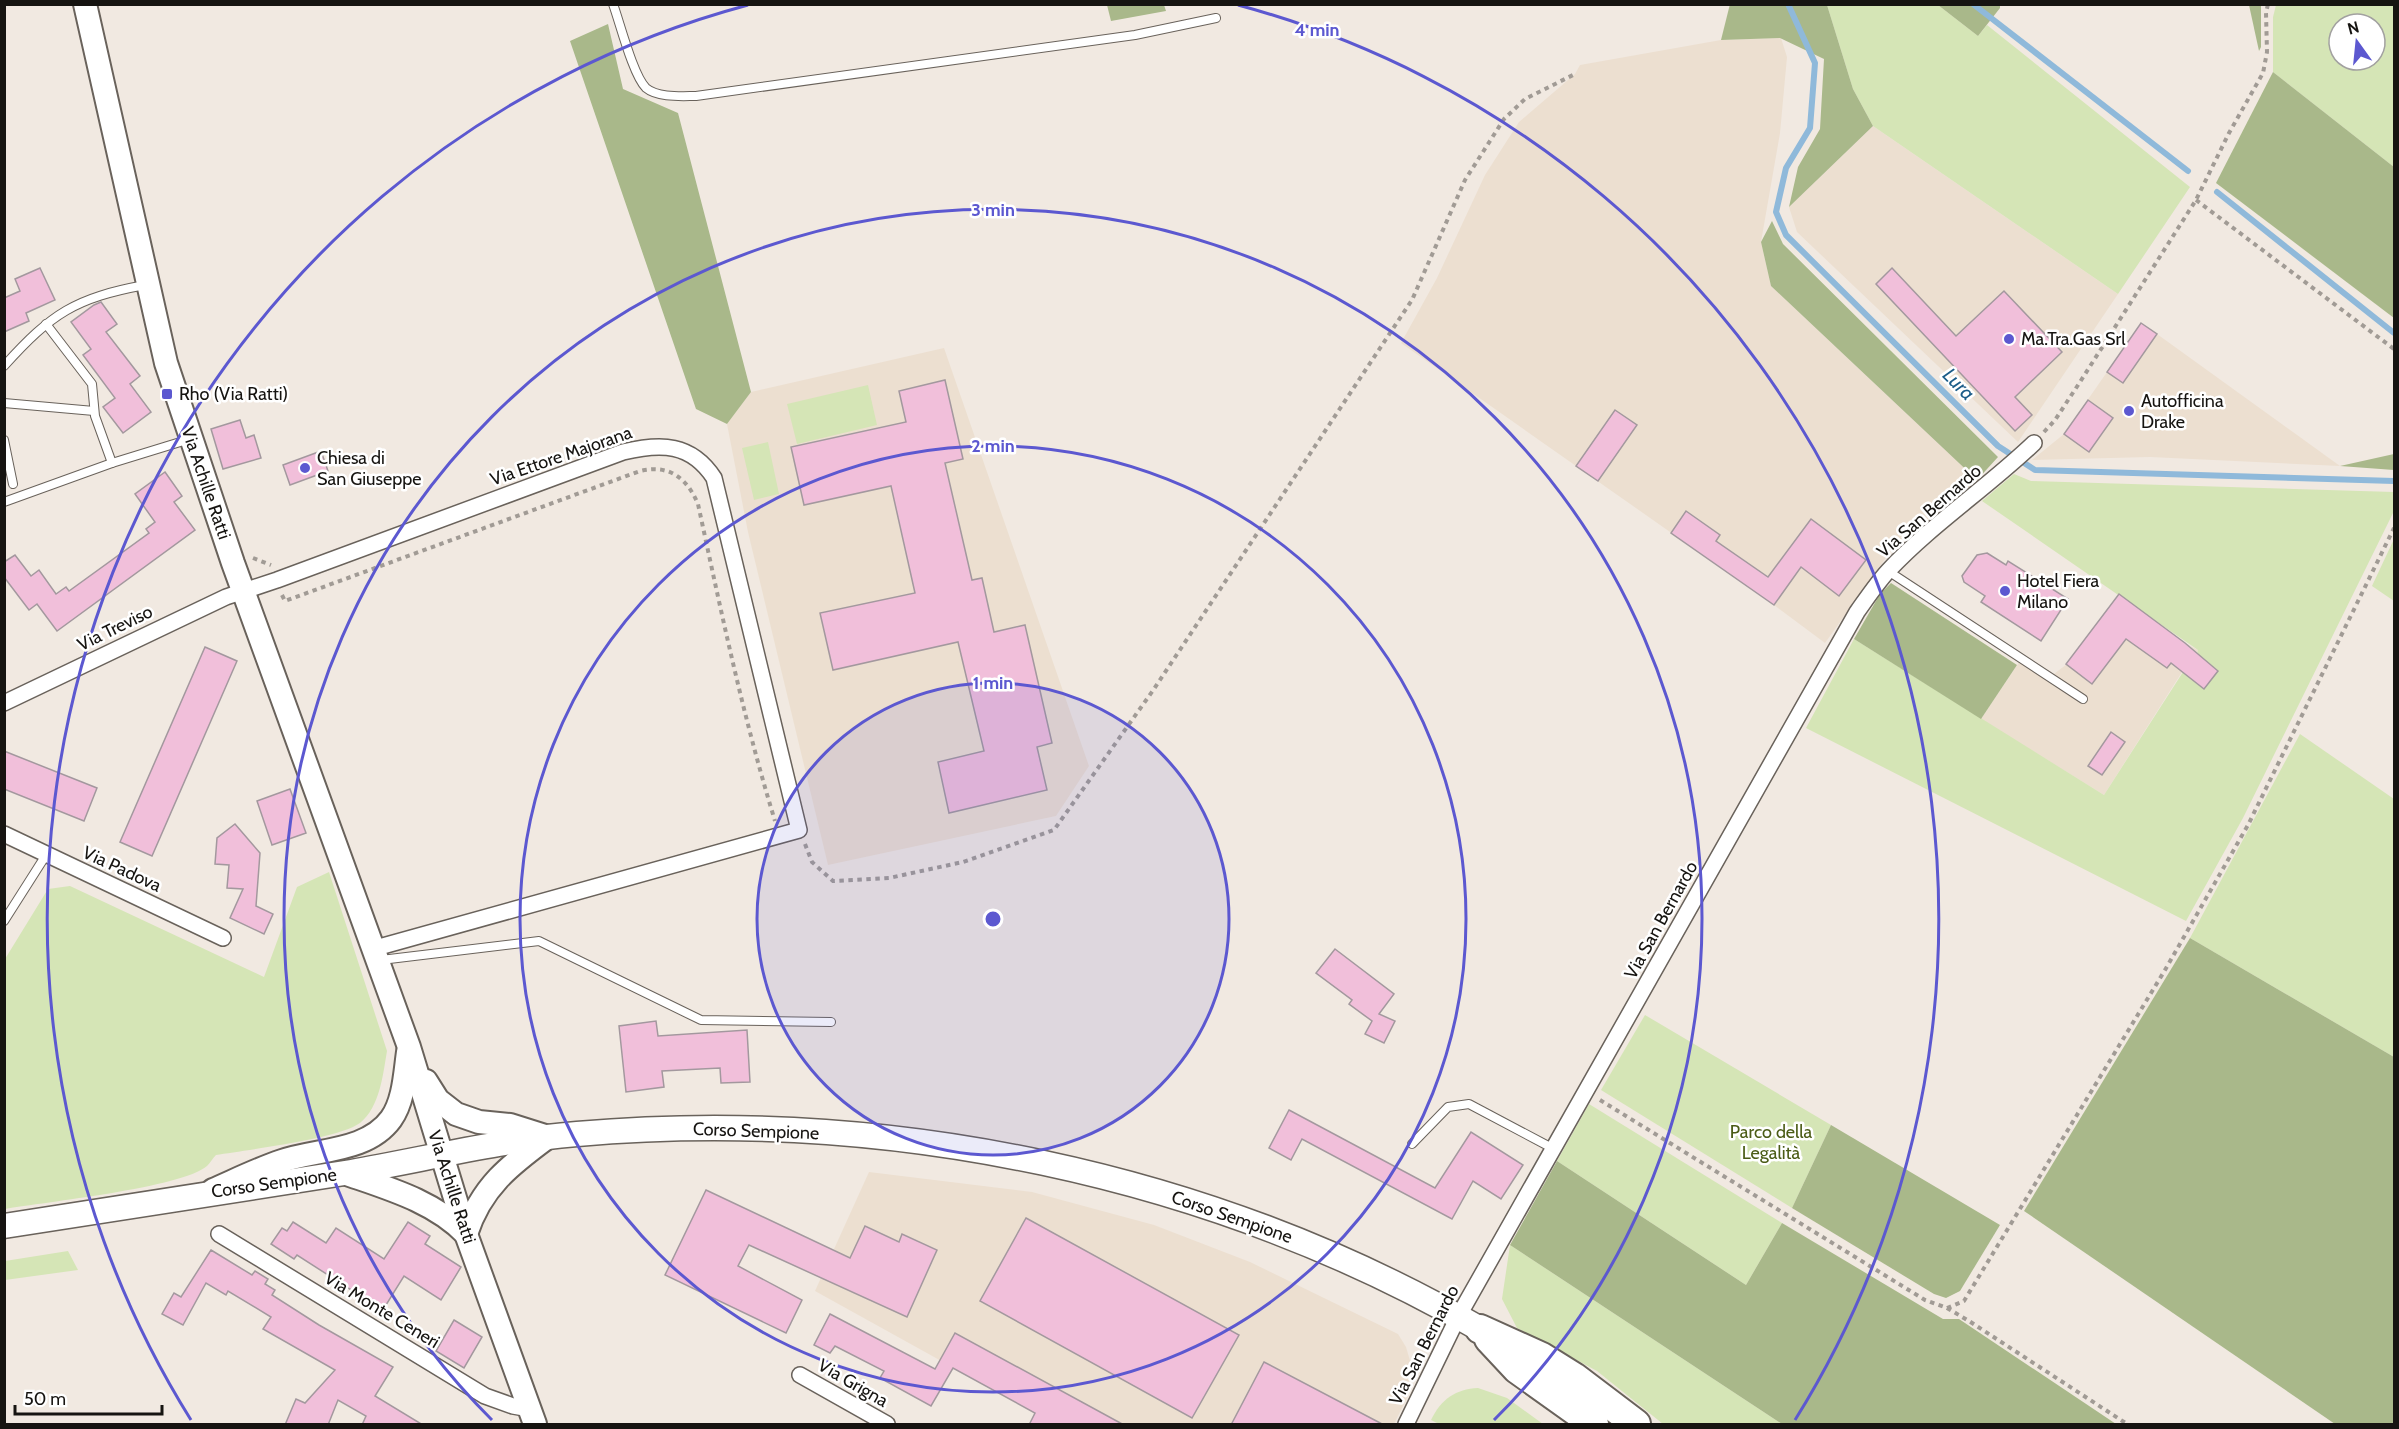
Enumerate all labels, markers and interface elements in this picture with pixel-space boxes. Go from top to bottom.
north arrow [2327,12,2387,72]
text: N [2345,17,2361,39]
text: 4 min [1294,19,1340,41]
text: 3 min [971,199,1015,221]
place label: Ma.Tra.Gas Srl [2021,328,2126,350]
marker: Ma.Tra.Gas Srl [2002,332,2016,346]
water label: Lura [1938,363,1980,405]
place label: Rho (Via Ratti) [179,383,288,405]
marker: Rho (Via Ratti) [160,387,174,401]
place label: Autofficina Drake [2141,390,2224,433]
marker: Autofficina Drake [2122,404,2136,418]
street label: Via Ettore Majorana [487,421,635,491]
street label: Via Achille Ratti [176,424,236,542]
text: 2 min [971,435,1015,457]
place label: Chiesa di San Giuseppe [317,447,421,490]
street label: Via San Bernardo [1872,460,1986,562]
marker: Chiesa di San Giuseppe [298,461,312,475]
place label: Hotel Fiera Milano [2017,570,2100,613]
marker: Hotel Fiera Milano [1998,584,2012,598]
street label: Via Treviso [74,600,156,656]
text: 1 min [973,672,1013,694]
street label: Via Padova [79,841,165,897]
street label: Via San Bernardo [1620,857,1702,983]
centre of rings [983,909,1003,929]
street label: Corso Sempione [692,1118,820,1144]
park label: Parco della Legalità [1730,1121,1813,1164]
street label: Via Achille Ratti [423,1128,481,1246]
street label: Corso Sempione [210,1163,338,1203]
street label: Corso Sempione [1169,1186,1295,1248]
street label: Via Monte Ceneri [320,1267,444,1353]
street label: Via San Bernardo [1384,1281,1464,1408]
street label: Via Grigna [814,1354,892,1412]
scale bar [15,1378,162,1416]
text: 50 m [24,1388,66,1410]

